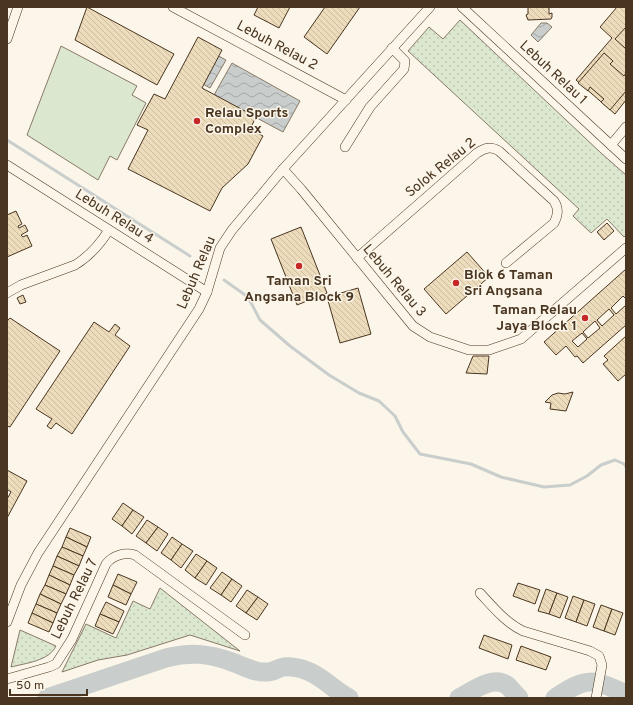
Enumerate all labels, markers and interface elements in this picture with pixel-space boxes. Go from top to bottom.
street label: Lebuh Relau 2 [233,17,321,75]
street label: Lebuh Relau 1 [516,37,590,109]
place label: Relau Sports Complex [205,105,289,138]
marker: Relau Sports Complex [192,116,202,126]
street label: Solok Relau 2 [402,135,480,201]
street label: Lebuh Relau 4 [71,186,157,248]
street label: Lebuh Relau [174,234,220,312]
street label: Lebuh Relau 3 [359,241,429,321]
marker: Taman Sri Angsana Block 9 [294,261,304,271]
place label: Blok 6 Taman Sri Angsana [464,267,553,300]
place label: Taman Sri Angsana Block 9 [244,273,354,306]
marker: Blok 6 Taman Sri Angsana [451,278,461,288]
place label: Taman Relau Jaya Block 1 [492,302,577,335]
marker: Taman Relau Jaya Block 1 [580,313,590,323]
street label: Lebuh Relau 7 [48,556,102,642]
scale bar [10,671,87,697]
text: 50 m [16,678,44,694]

